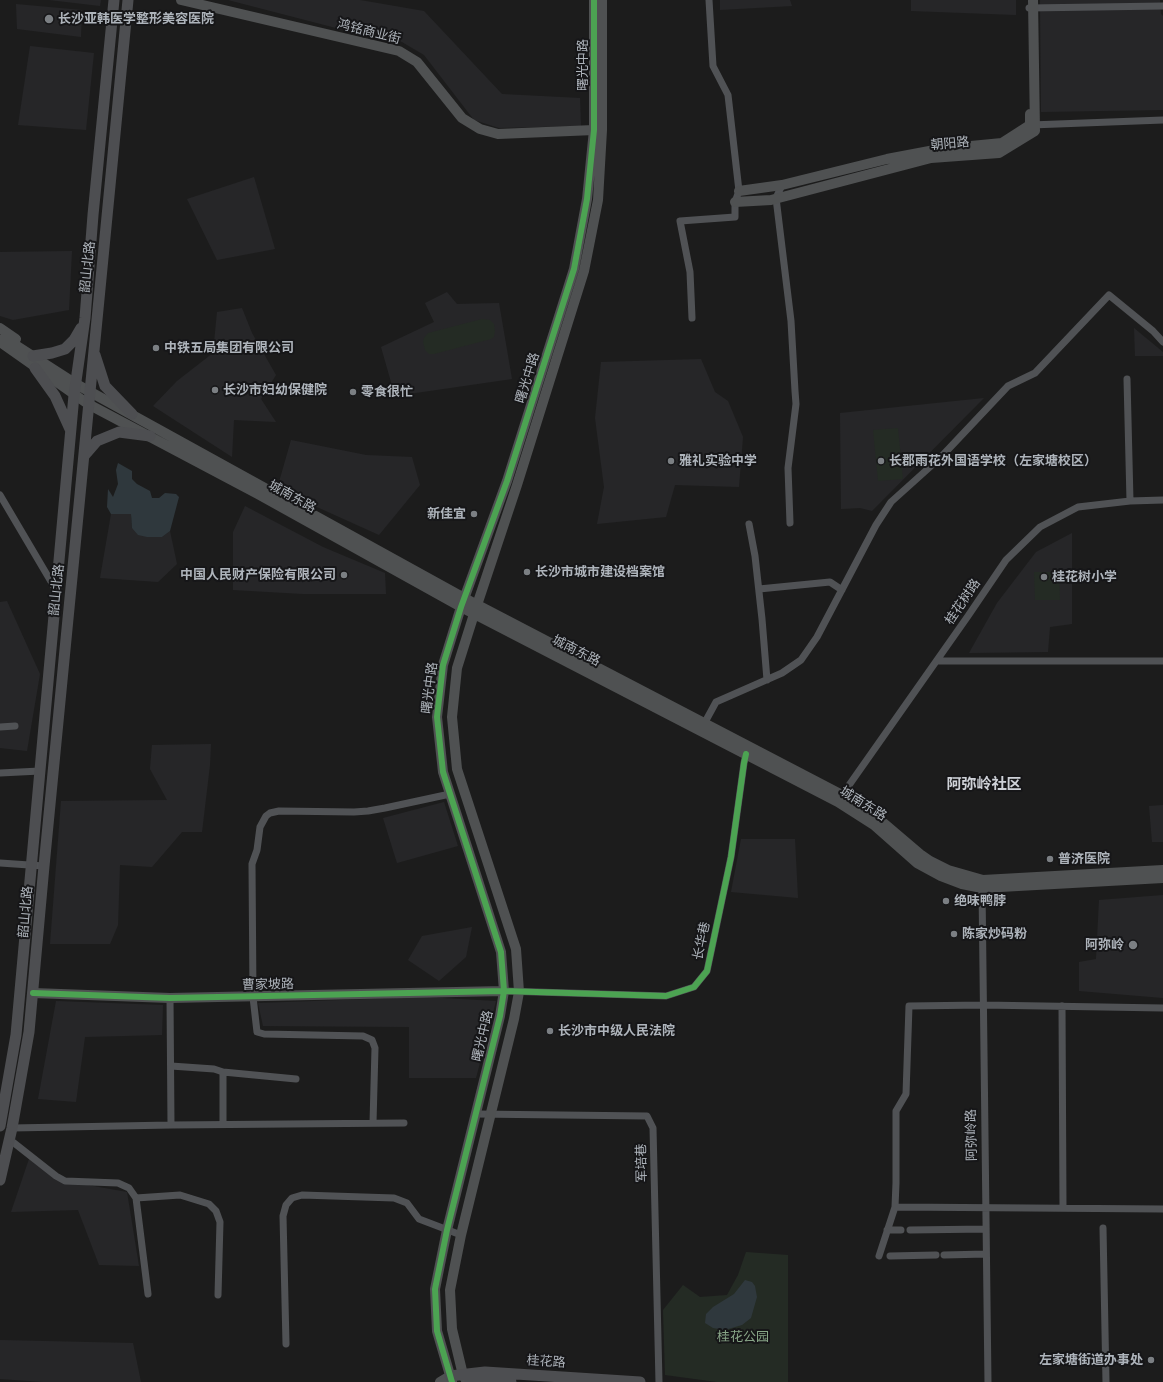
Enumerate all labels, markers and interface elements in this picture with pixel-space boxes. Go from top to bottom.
place label: 长沙亚韩医学整形美容医院 [58,11,214,27]
marker: 长沙亚韩医学整形美容医院 [43,13,55,25]
street label: 鸿铭商业街 [336,17,402,47]
street label: 曙光中路 [575,39,591,91]
street label: 朝阳路 [930,135,970,153]
street label: 韶山北路 [78,240,98,294]
place label: 中铁五局集团有限公司 [164,340,294,356]
marker: 中铁五局集团有限公司 [151,343,161,353]
street label: 曙光中路 [513,351,543,405]
place label: 长沙市妇幼保健院 [223,382,327,398]
place label: 零食很忙 [361,384,413,400]
marker: 长沙市妇幼保健院 [210,385,220,395]
marker: 零食很忙 [348,387,358,397]
place label: 雅礼实验中学 [679,453,757,469]
place label: 长郡雨花外国语学校（左家塘校区） [889,453,1097,469]
marker: 雅礼实验中学 [666,456,676,466]
marker: 长郡雨花外国语学校（左家塘校区） [876,456,886,466]
street label: 城南东路 [265,478,319,516]
place label: 新佳宜 [427,506,466,522]
marker: 新佳宜 [469,509,479,519]
street label: 韶山北路 [47,563,67,617]
place label: 长沙市城市建设档案馆 [535,564,665,580]
place label: 中国人民财产保险有限公司 [180,567,336,583]
marker: 长沙市城市建设档案馆 [522,567,532,577]
place label: 桂花树小学 [1052,569,1117,585]
marker: 中国人民财产保险有限公司 [339,570,349,580]
marker: 桂花树小学 [1039,572,1049,582]
street label: 桂花树路 [942,576,984,628]
street label: 城南东路 [549,632,603,670]
street label: 曙光中路 [419,661,441,715]
district label: 阿弥岭社区 [947,776,1021,794]
street label: 城南东路 [837,784,889,824]
place label: 普济医院 [1058,851,1110,867]
marker: 普济医院 [1045,854,1055,864]
street label: 韶山北路 [16,885,36,939]
place label: 绝味鸭脖 [954,893,1006,909]
marker: 绝味鸭脖 [941,896,951,906]
street label: 长华巷 [690,920,714,962]
place label: 陈家炒码粉 [962,926,1027,942]
marker: 陈家炒码粉 [949,929,959,939]
place label: 阿弥岭 [1085,937,1124,953]
marker: 阿弥岭 [1127,939,1139,951]
street label: 曹家坡路 [242,977,294,993]
street label: 曙光中路 [470,1009,496,1063]
place label: 长沙市中级人民法院 [558,1023,675,1039]
marker: 长沙市中级人民法院 [545,1026,555,1036]
street label: 阿弥岭路 [964,1109,980,1161]
street label: 军培巷 [634,1143,650,1183]
park label: 桂花公园 [717,1329,769,1345]
place label: 左家塘街道办事处 [1039,1352,1143,1368]
street label: 桂花路 [526,1353,566,1371]
marker: 左家塘街道办事处 [1146,1355,1156,1365]

